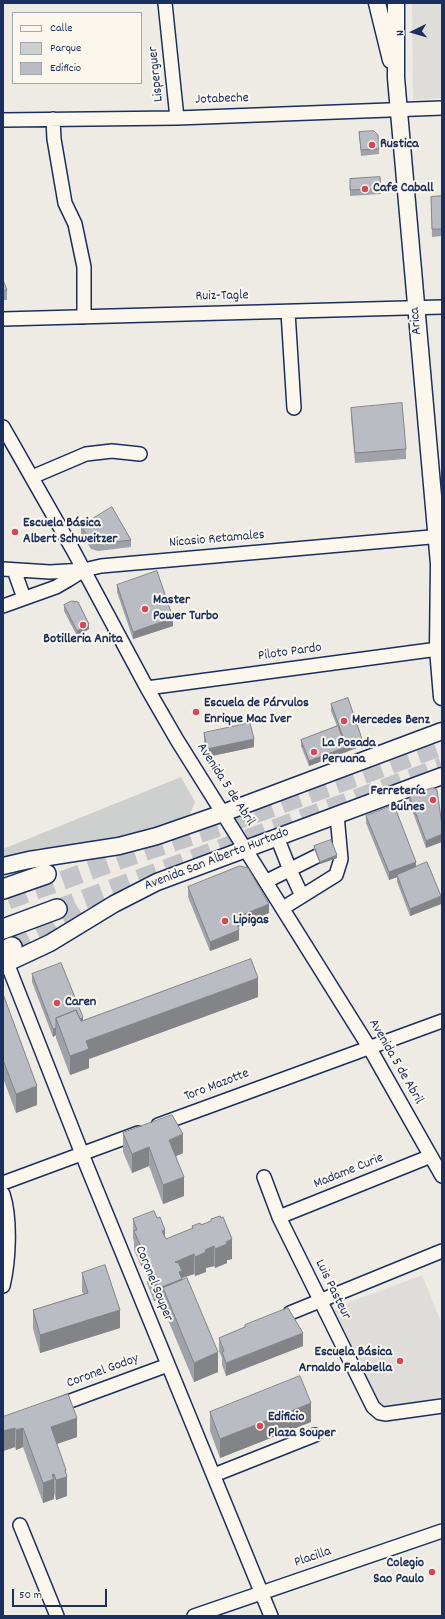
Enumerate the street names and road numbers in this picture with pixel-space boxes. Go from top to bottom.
street label: Lisperguer [146,46,168,102]
street label: Jotabeche [195,91,249,109]
street label: Ruiz-Tagle [195,288,249,306]
street label: Arica [407,307,427,335]
street label: Nicasio Retamales [169,527,265,553]
street label: Piloto Pardo [257,640,323,666]
street label: Avenida 5 de Abril [192,740,258,830]
street label: Avenida San Alberto Hurtado [142,825,292,895]
street label: Avenida 5 de Abril [364,1016,426,1108]
street label: Toro Mazotte [182,1066,252,1106]
street label: Madame Curie [312,1150,386,1194]
street label: Coronel Souper [130,1244,176,1324]
street label: Luis Pasteur [310,1257,354,1323]
street label: Coronel Godoy [65,1351,141,1393]
street label: Placilla [292,1544,334,1572]

